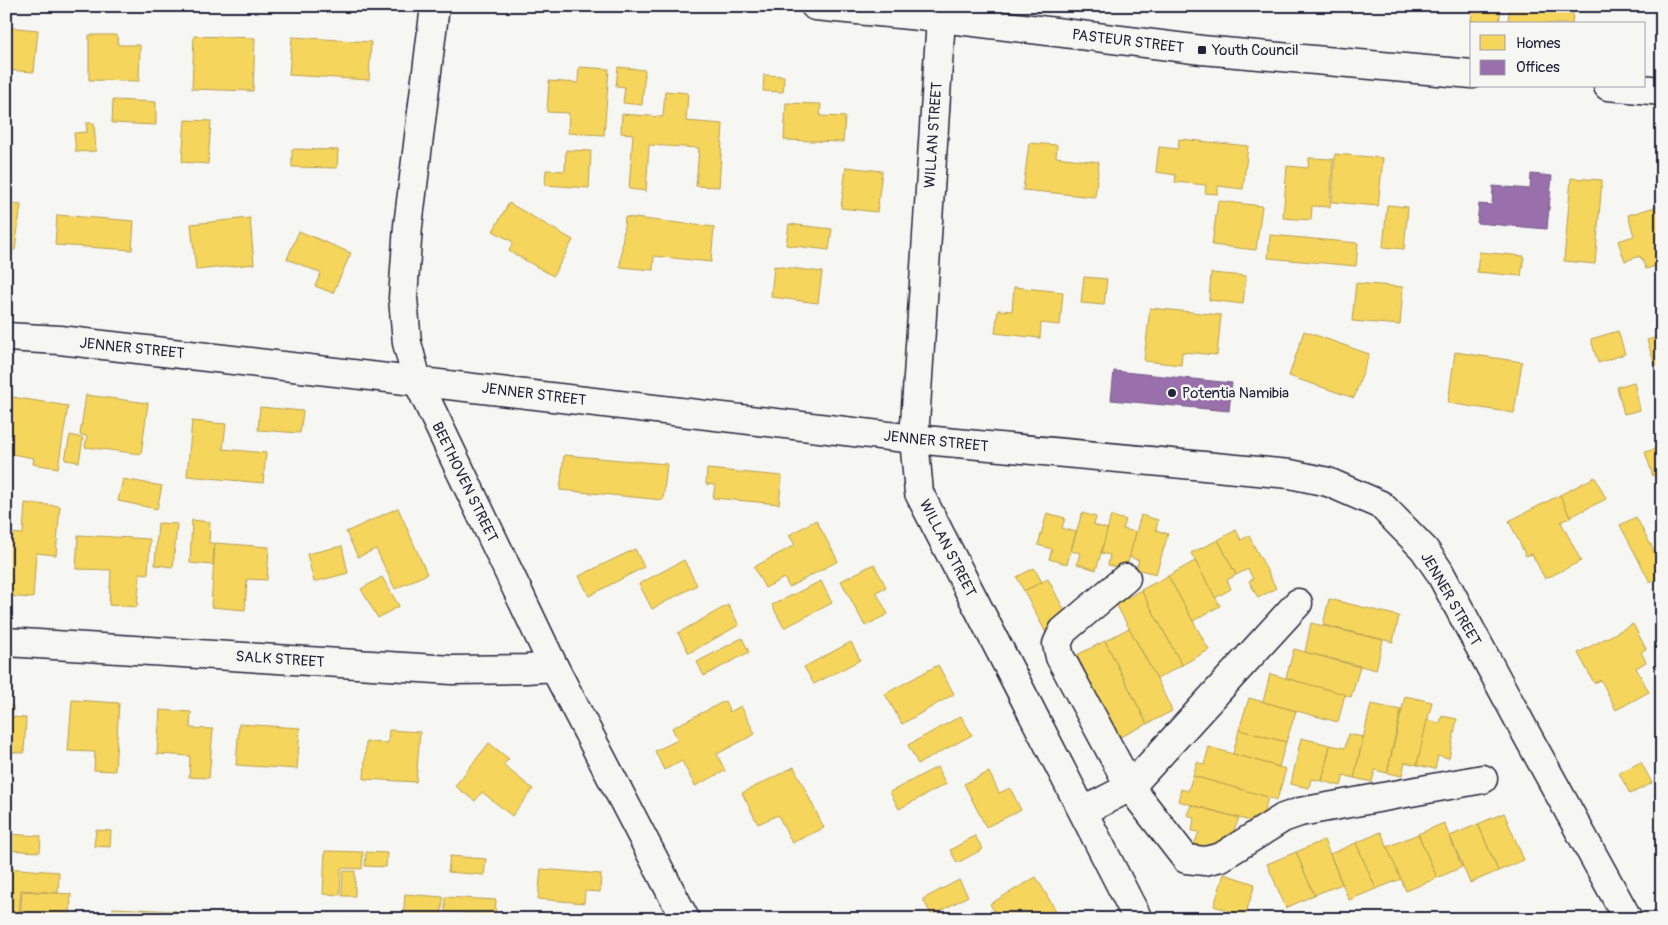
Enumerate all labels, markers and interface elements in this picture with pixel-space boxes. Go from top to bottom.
legend [1470,22,1646,88]
street label: PASTEUR STREET [1071,25,1185,58]
text: Homes [1516,34,1561,53]
place label: Youth Council [1211,41,1299,60]
marker: Youth Council [1196,44,1208,56]
text: Offices [1516,58,1560,77]
street label: WILLAN STREET [920,81,947,189]
street label: JENNER STREET [79,334,185,363]
street label: JENNER STREET [481,379,587,410]
place label: Potentia Namibia [1182,384,1289,403]
marker: Potentia Namibia [1166,387,1178,399]
street label: BEETHOVEN STREET [427,419,502,546]
street label: JENNER STREET [883,427,989,456]
street label: WILLAN STREET [915,496,980,600]
street label: JENNER STREET [1416,549,1485,649]
street label: SALK STREET [235,647,325,672]

